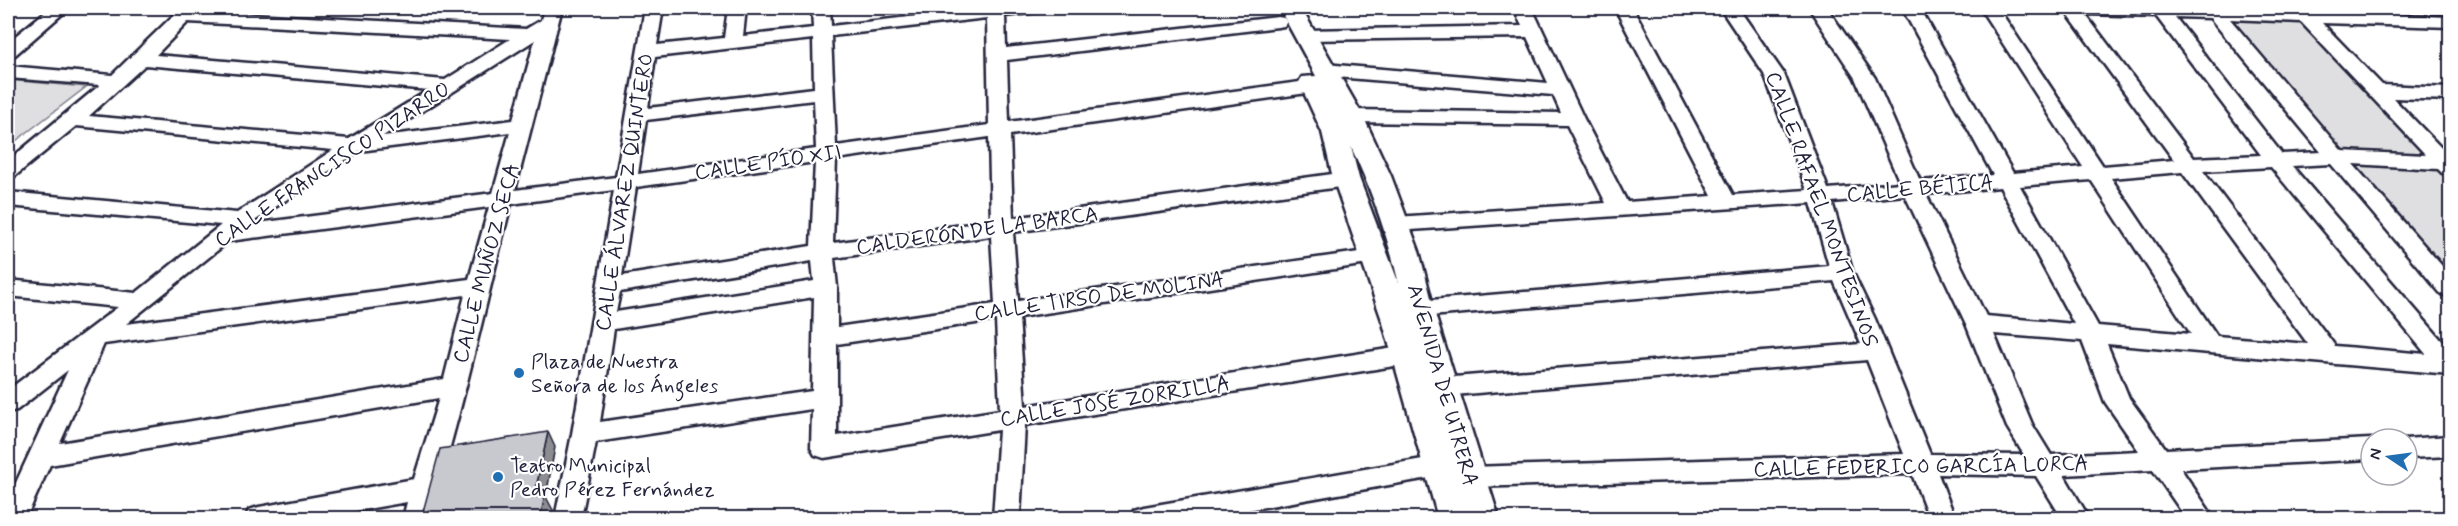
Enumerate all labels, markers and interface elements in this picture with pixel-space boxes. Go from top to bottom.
street label: CALLE ÁLVAREZ QUINTERO [589,51,661,333]
street label: CALLE RAFAEL MONTESINOS [1758,68,1884,351]
street label: CALLE FRANCISCO PIZARRO [209,75,456,254]
street label: CALLE PÍO XII [693,139,843,187]
street label: CALLE MUÑOZ SECA [447,160,527,366]
street label: CALLE BÉTICA [1845,169,1995,209]
street label: CALDERÓN DE LA BARCA [854,200,1100,262]
street label: CALLE TIRSO DE MOLINA [972,266,1226,328]
street label: AVENIDA DE UTRERA [1400,281,1484,490]
place label: Plaza de Nuestra Señora de los Ángeles [531,348,718,402]
marker: Plaza de Nuestra Señora de los Ángeles [512,366,526,380]
street label: CALLE JOSÉ ZORRILLA [998,370,1232,434]
north arrow [2359,427,2419,487]
text: N [2364,446,2387,462]
street label: CALLE FEDERICO GARCÍA LORCA [1753,450,2089,484]
place label: Teatro Municipal Pedro Pérez Fernández [510,452,715,504]
marker: Teatro Municipal Pedro Pérez Fernández [491,470,505,484]

